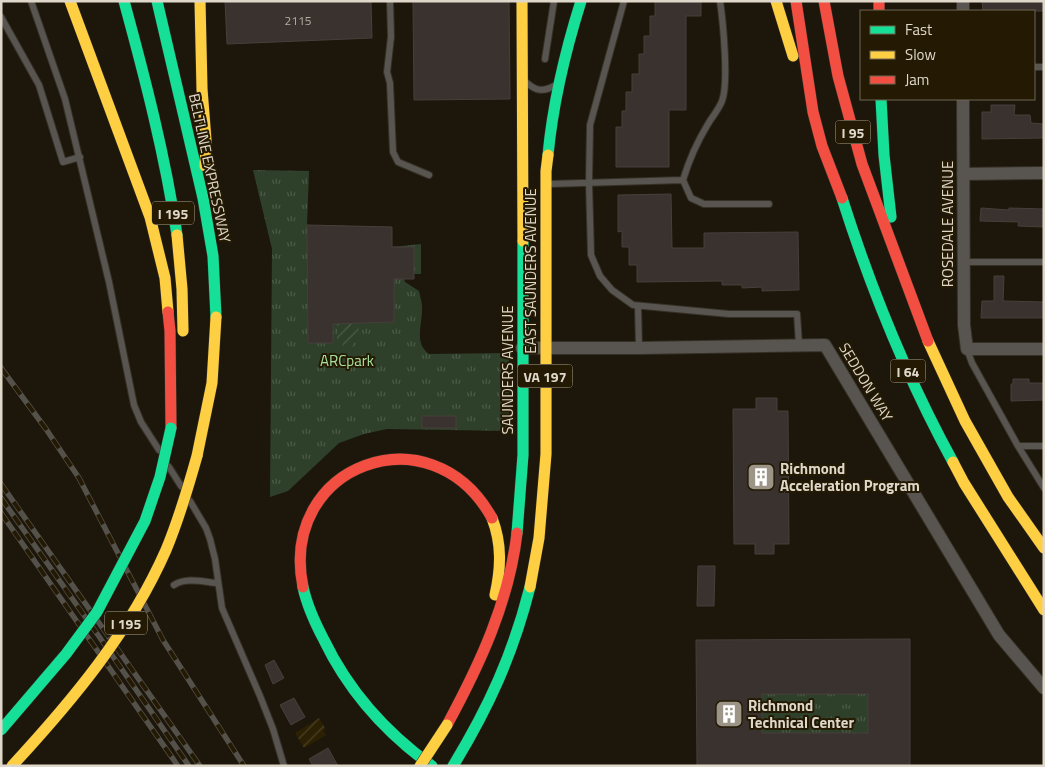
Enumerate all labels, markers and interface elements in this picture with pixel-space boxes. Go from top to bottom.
legend [860,10,1035,100]
house number: 2115 [285,11,312,30]
text: Fast [905,18,933,41]
text: Slow [905,43,936,66]
text: Jam [905,68,929,91]
street label: BELTLINE EXPRESSWAY [183,91,237,245]
road number: I 95 [836,120,870,144]
street label: ROSEDALE AVENUE [936,161,959,287]
street label: EAST SAUNDERS AVENUE [519,188,542,354]
road number: I 195 [152,202,194,224]
street label: SAUNDERS AVENUE [496,306,519,434]
street label: SEDDON WAY [833,338,899,426]
park label: ARCpark [320,349,374,372]
road number: I 64 [890,360,926,382]
road number: VA 197 [518,364,572,388]
place label: Richmond Acceleration Program [780,457,920,497]
building icon: Richmond Acceleration Program [746,462,776,492]
road number: I 195 [105,612,147,634]
place label: Richmond Technical Center [748,694,854,734]
building icon: Richmond Technical Center [714,699,744,729]

